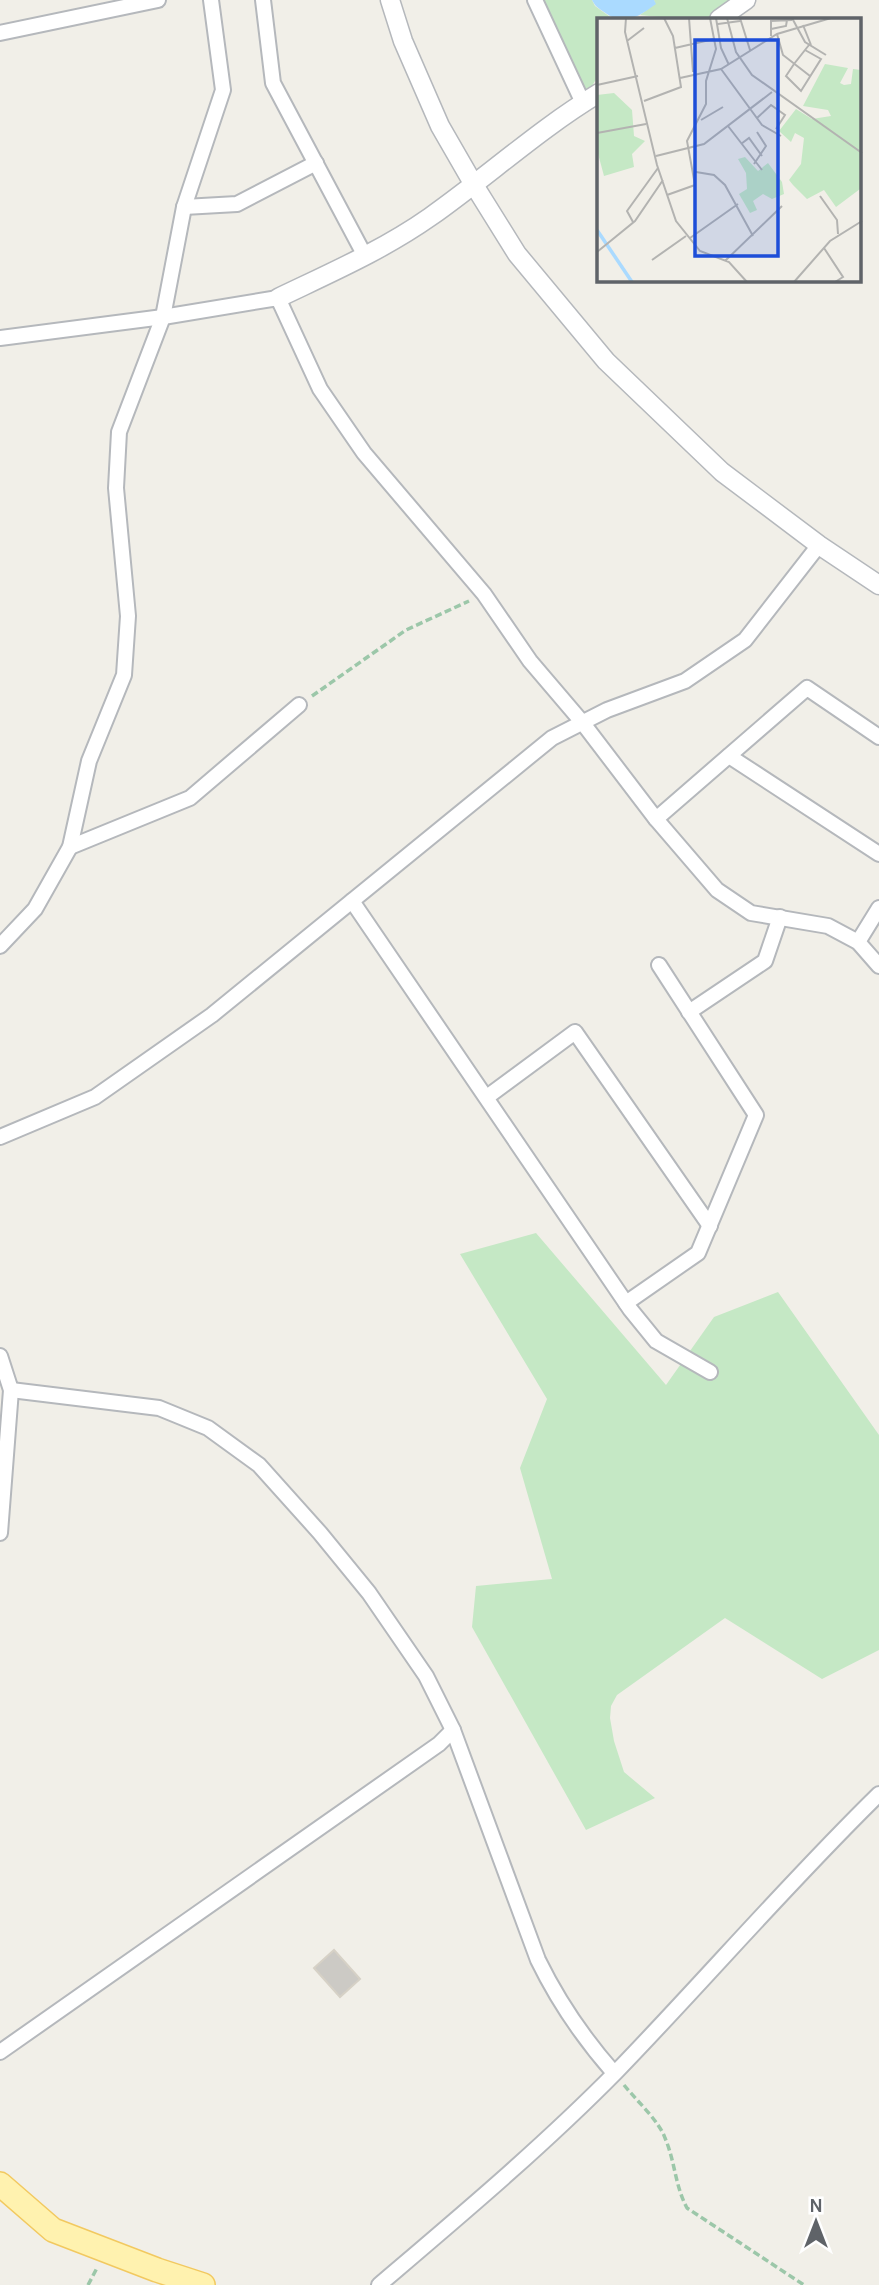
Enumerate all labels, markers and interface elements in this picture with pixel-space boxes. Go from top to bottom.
inset map [597,18,862,282]
north arrow [781,2187,851,2257]
text: N [809,2195,823,2217]

